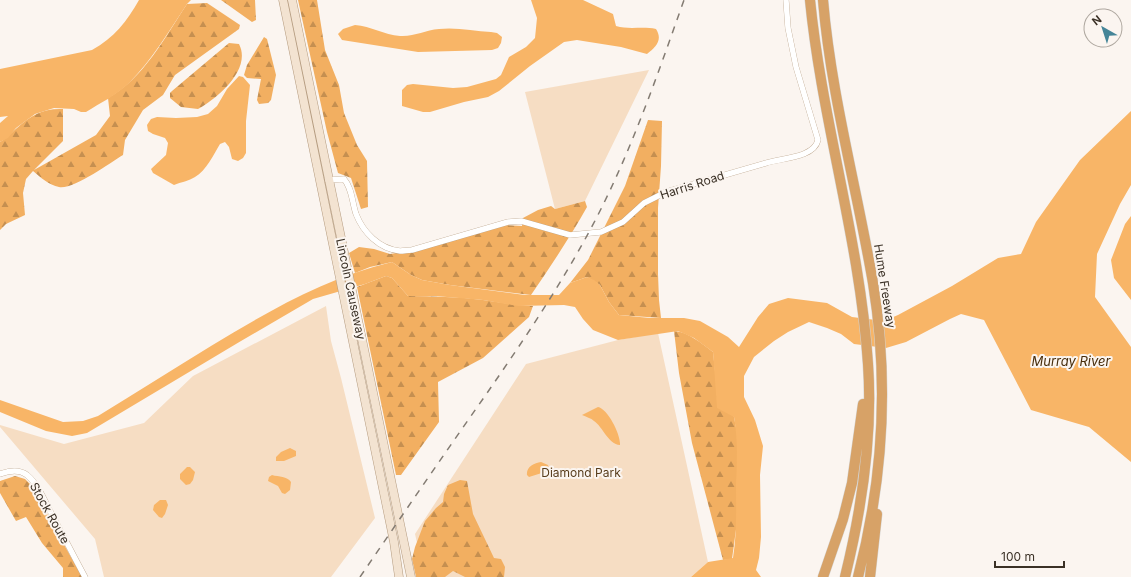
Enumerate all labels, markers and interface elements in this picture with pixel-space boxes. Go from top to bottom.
north arrow [1083,8,1123,48]
text: N [1089,12,1104,28]
street label: Harris Road [658,168,726,202]
street label: Lincoln Causeway [333,237,369,341]
street label: Hume Freeway [871,243,899,329]
water label: Murray River [1032,353,1112,369]
park label: Diamond Park [541,465,621,480]
street label: Stock Route [27,480,73,546]
scale bar [995,543,1064,569]
text: 100 m [1001,549,1035,564]

